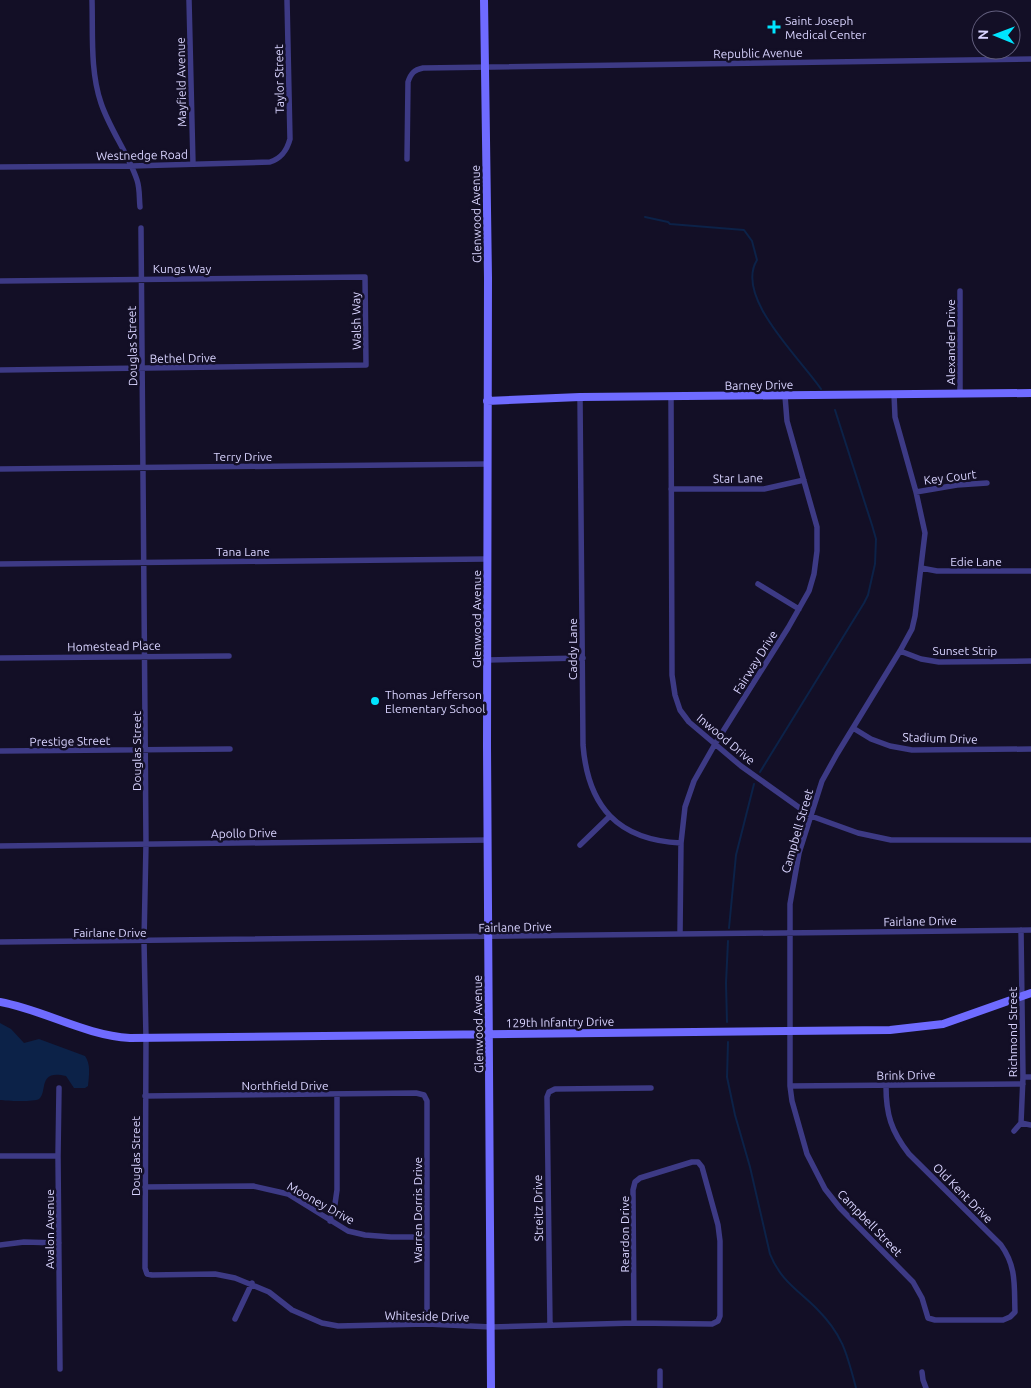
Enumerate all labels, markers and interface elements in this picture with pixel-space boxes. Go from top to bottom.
north arrow [971,10,1021,60]
place label: Saint Joseph Medical Center [785,14,867,41]
marker: Saint Joseph Medical Center [767,20,781,34]
text: N [975,29,991,40]
street label: Mayfield Avenue [174,37,188,127]
street label: Taylor Street [272,44,286,114]
street label: Republic Avenue [713,46,803,60]
street label: Westnedge Road [96,148,188,162]
street label: Glenwood Avenue [469,165,483,263]
street label: Kungs Way [153,262,212,275]
street label: Walsh Way [349,292,363,350]
street label: Alexander Drive [944,299,957,385]
street label: Douglas Street [125,306,139,386]
street label: Bethel Drive [150,351,216,365]
street label: Barney Drive [725,378,793,392]
street label: Terry Drive [214,450,272,463]
street label: Key Court [923,467,977,487]
street label: Star Lane [713,471,763,485]
street label: Tana Lane [216,545,270,558]
street label: Edie Lane [950,555,1002,568]
street label: Glenwood Avenue [470,570,483,668]
street label: Caddy Lane [566,618,579,680]
street label: Fairway Drive [730,628,780,696]
street label: Homestead Place [67,639,161,653]
street label: Sunset Strip [933,644,997,657]
place label: Thomas Jefferson Elementary School [385,688,485,715]
marker: Thomas Jefferson Elementary School [369,695,381,707]
street label: Douglas Street [130,711,143,791]
street label: Inwood Drive [694,711,758,767]
street label: Stadium Drive [902,730,978,746]
street label: Prestige Street [29,734,111,748]
street label: Campbell Street [779,787,815,875]
street label: Apollo Drive [211,826,277,840]
street label: Fairlane Drive [883,914,957,928]
street label: Fairlane Drive [478,920,552,934]
street label: Fairlane Drive [73,926,147,939]
street label: Glenwood Avenue [471,975,485,1073]
street label: Richmond Street [1006,987,1019,1077]
street label: 129th Infantry Drive [506,1015,614,1029]
street label: Brink Drive [876,1068,936,1082]
street label: Northfield Drive [241,1079,329,1092]
street label: Douglas Street [129,1116,142,1196]
street label: Warren Dorris Drive [411,1157,424,1263]
street label: Old Kent Drive [931,1161,995,1225]
street label: Streitz Drive [531,1175,545,1241]
street label: Mooney Drive [285,1179,357,1227]
street label: Campbell Street [835,1187,905,1259]
street label: Avalon Avenue [43,1189,56,1269]
street label: Reardon Drive [618,1196,631,1272]
street label: Whiteside Drive [384,1309,470,1323]

